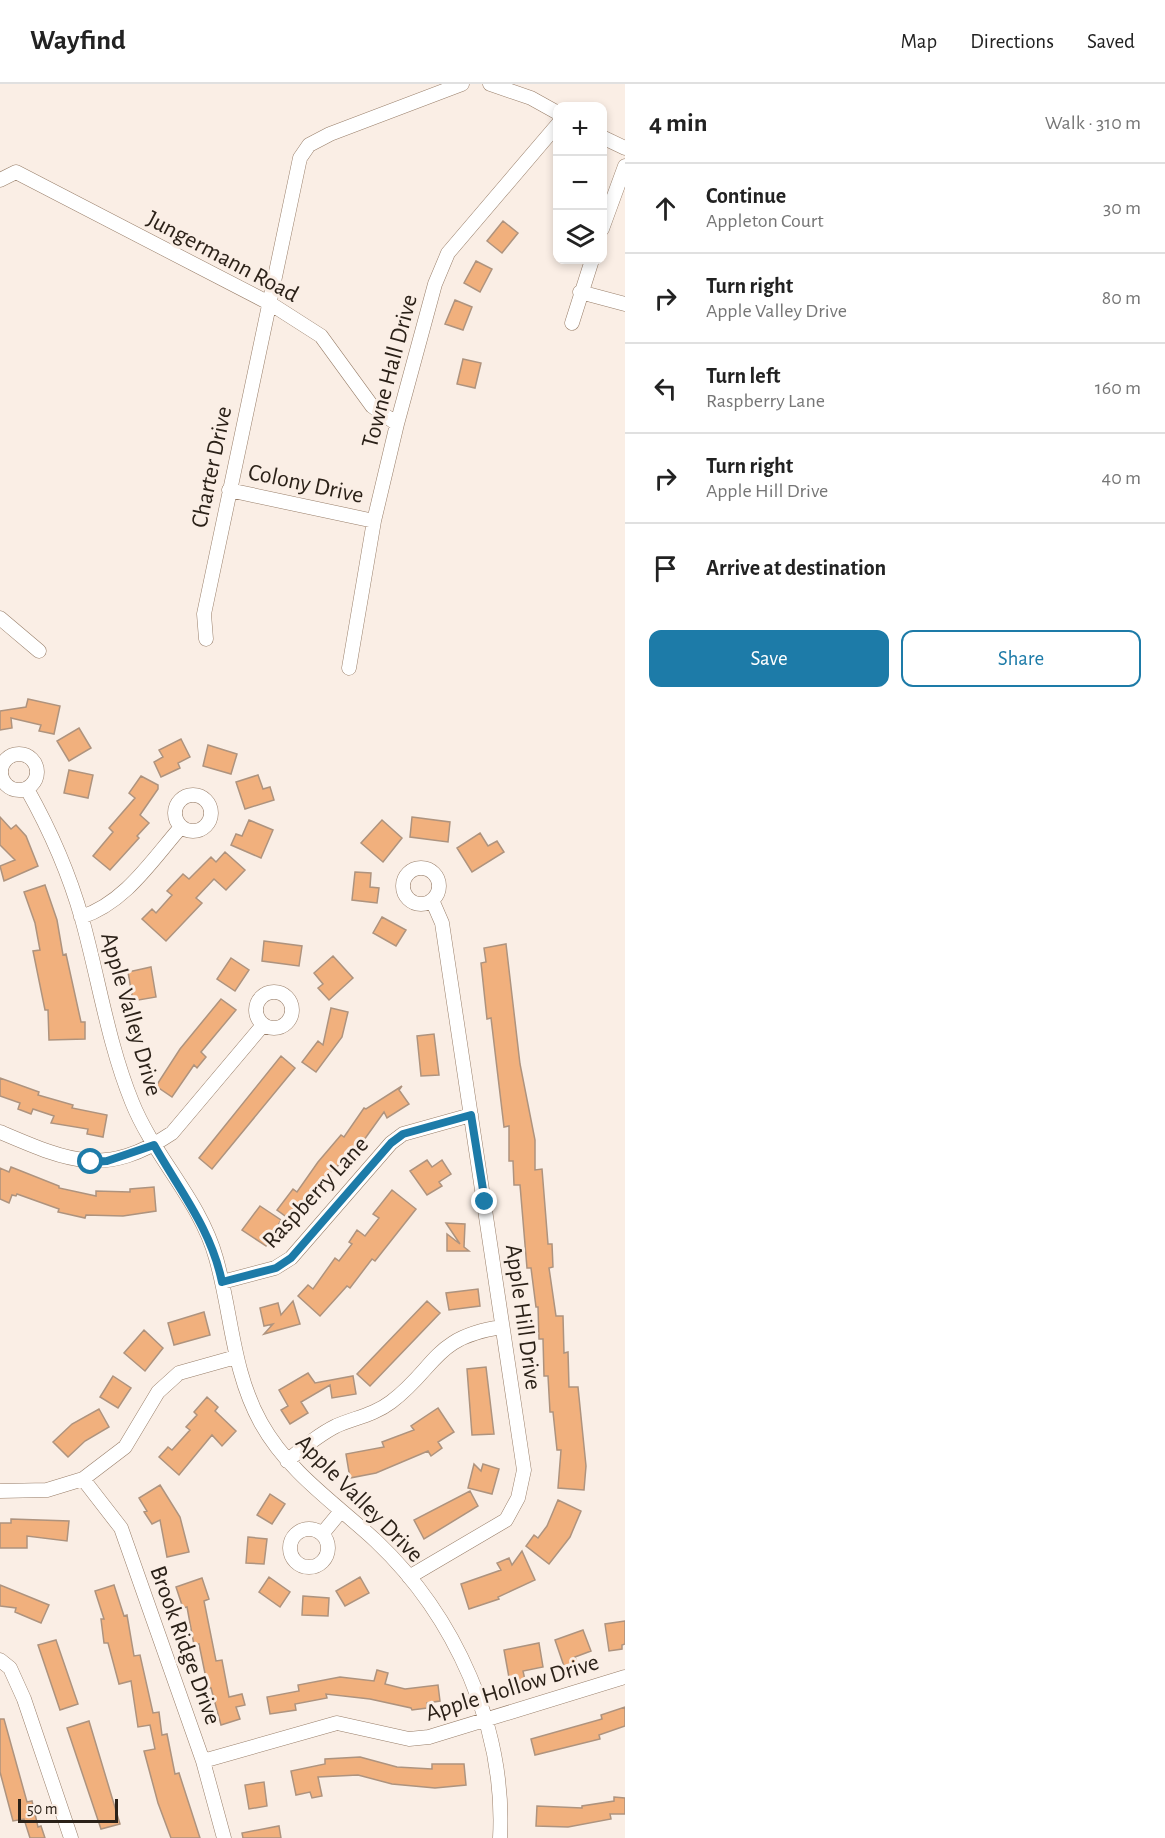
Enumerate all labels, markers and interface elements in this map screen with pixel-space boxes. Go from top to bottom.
text: Wayfind [30,27,126,55]
text: Map [901,31,937,52]
text: Directions [970,31,1054,52]
text: Saved [1087,31,1135,52]
map controls [553,102,607,264]
button: + [553,102,607,156]
text: 4 min [649,110,708,136]
text: Walk · 310 m [1045,113,1141,133]
button: − [553,156,607,210]
text: Continue [706,185,786,207]
icon: ahead [649,192,682,225]
text: 30 m [1103,198,1141,218]
street label: Jungermann Road [143,207,302,307]
button: layers [553,210,607,264]
text: Appleton Court [706,211,824,231]
text: Turn right [706,275,793,297]
icon: right [649,282,682,315]
text: 80 m [1102,288,1141,308]
street label: Towne Hall Drive [358,292,422,451]
text: Apple Valley Drive [706,301,847,321]
text: Turn left [706,365,780,387]
icon: left [649,372,682,405]
text: 160 m [1095,378,1141,398]
text: Raspberry Lane [706,391,825,411]
street label: Charter Drive [187,404,237,530]
text: Turn right [706,455,793,477]
street label: Colony Drive [246,460,366,508]
icon: right [649,462,682,495]
text: 40 m [1102,468,1141,488]
text: Apple Hill Drive [706,481,828,501]
icon: arrive [649,552,682,585]
text: Arrive at destination [706,557,886,579]
button: Save [649,630,889,687]
button: Share [901,630,1141,687]
street label: Apple Valley Drive [96,930,166,1099]
street label: Raspberry Lane [258,1132,373,1253]
route start [77,1148,103,1174]
route end [471,1188,497,1214]
street label: Apple Hill Drive [501,1243,545,1391]
street label: Apple Valley Drive [291,1430,428,1567]
street label: Brook Ridge Drive [145,1563,225,1728]
street label: Apple Hollow Drive [423,1650,602,1726]
scale bar [18,1796,118,1824]
text: 50 m [27,1801,58,1817]

